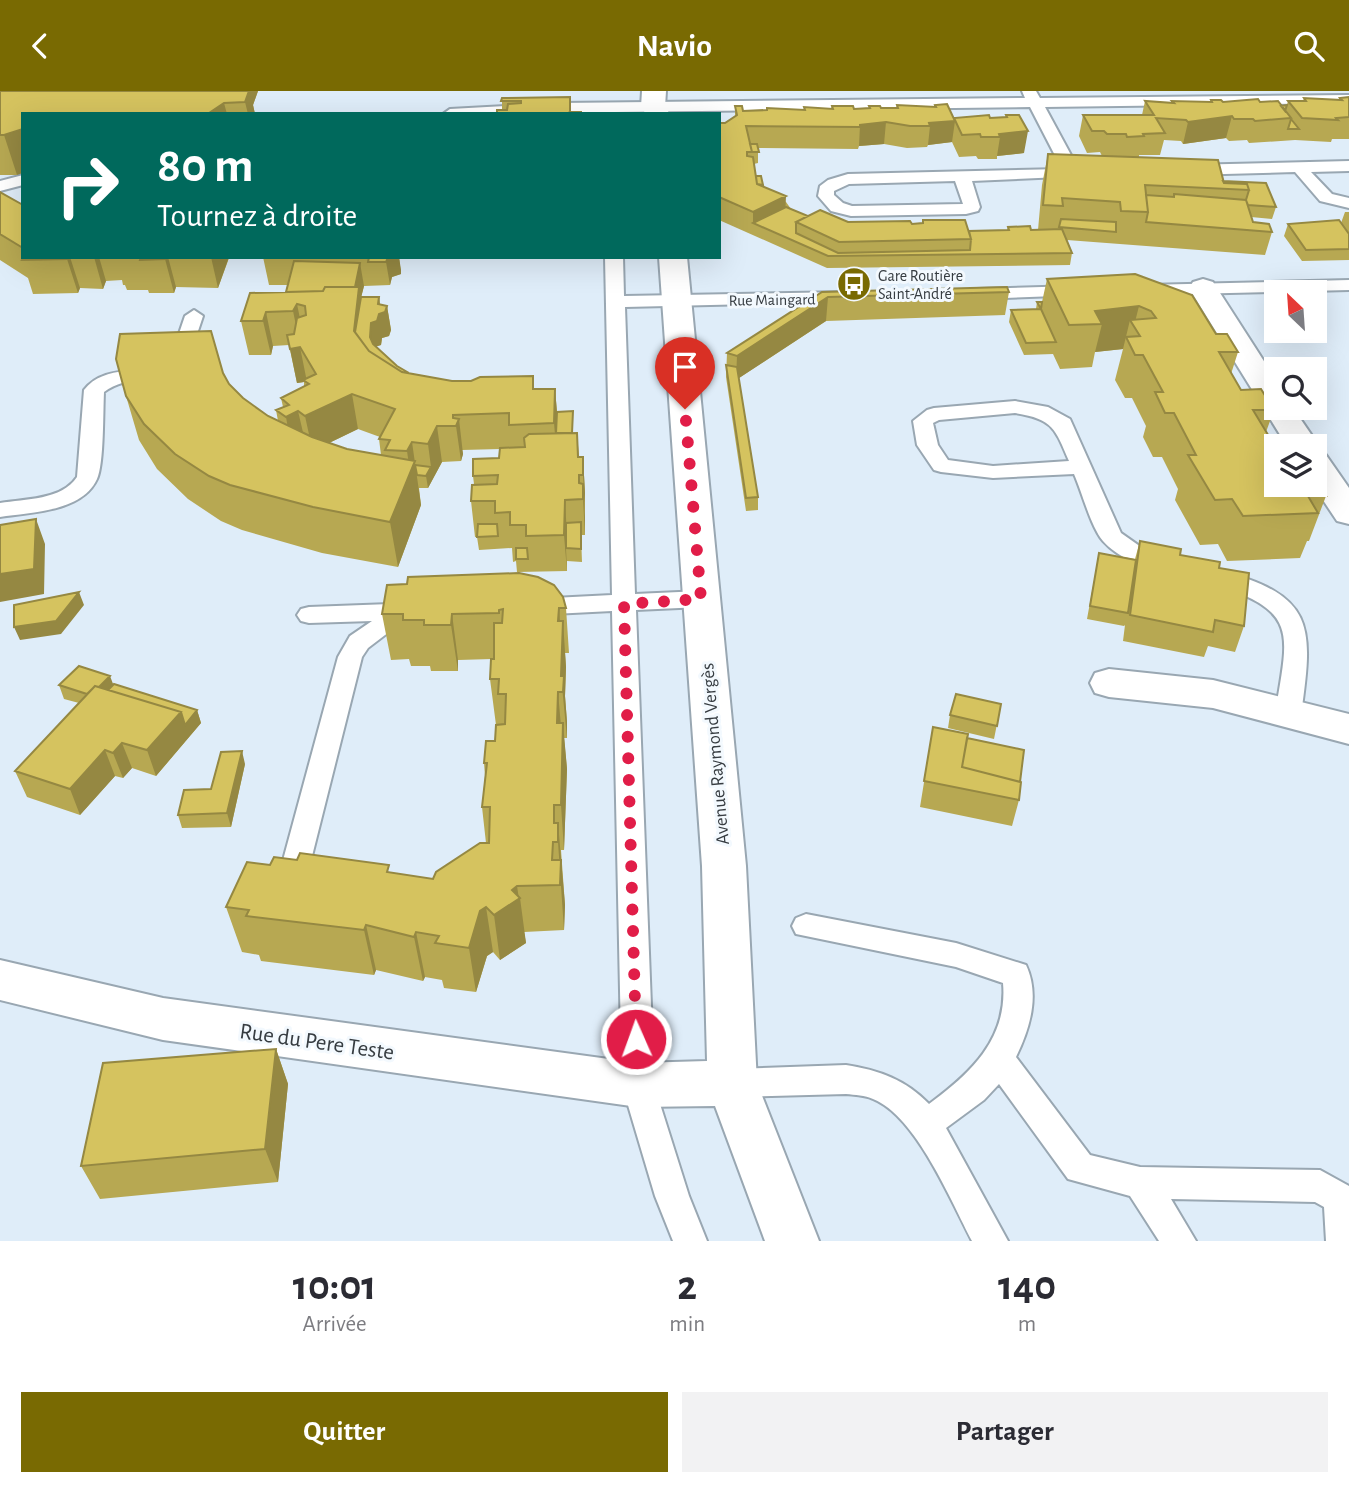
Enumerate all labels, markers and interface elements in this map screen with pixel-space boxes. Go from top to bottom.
icon: back [21,27,59,65]
icon: search [1290,27,1328,65]
text: Navio [637,30,712,62]
icon: right [42,140,133,231]
text: 80 m [157,142,254,191]
text: Tournez à droite [157,200,357,232]
bus stop icon: Gare Routière Saint-André [835,265,873,303]
place label: Gare Routière Saint-André [878,268,963,302]
north arrow [1264,280,1326,343]
map controls [1264,280,1327,497]
street label: Rue Maingard [728,291,816,309]
pin [655,337,715,409]
icon: arrive [666,348,704,386]
button: search [1264,357,1327,420]
button: layers [1264,434,1327,497]
street label: Avenue Raymond Vergès [698,662,733,845]
position arrow [599,1002,673,1076]
street label: Rue du Pere Teste [238,1020,396,1065]
text: 10:01 [293,1265,376,1307]
text: 2 [677,1265,697,1307]
text: 140 [998,1265,1056,1307]
text: Arrivée [303,1313,367,1336]
text: min [669,1313,705,1336]
text: m [1018,1313,1036,1336]
button: Quitter [21,1392,668,1472]
button: Partager [682,1392,1328,1472]

